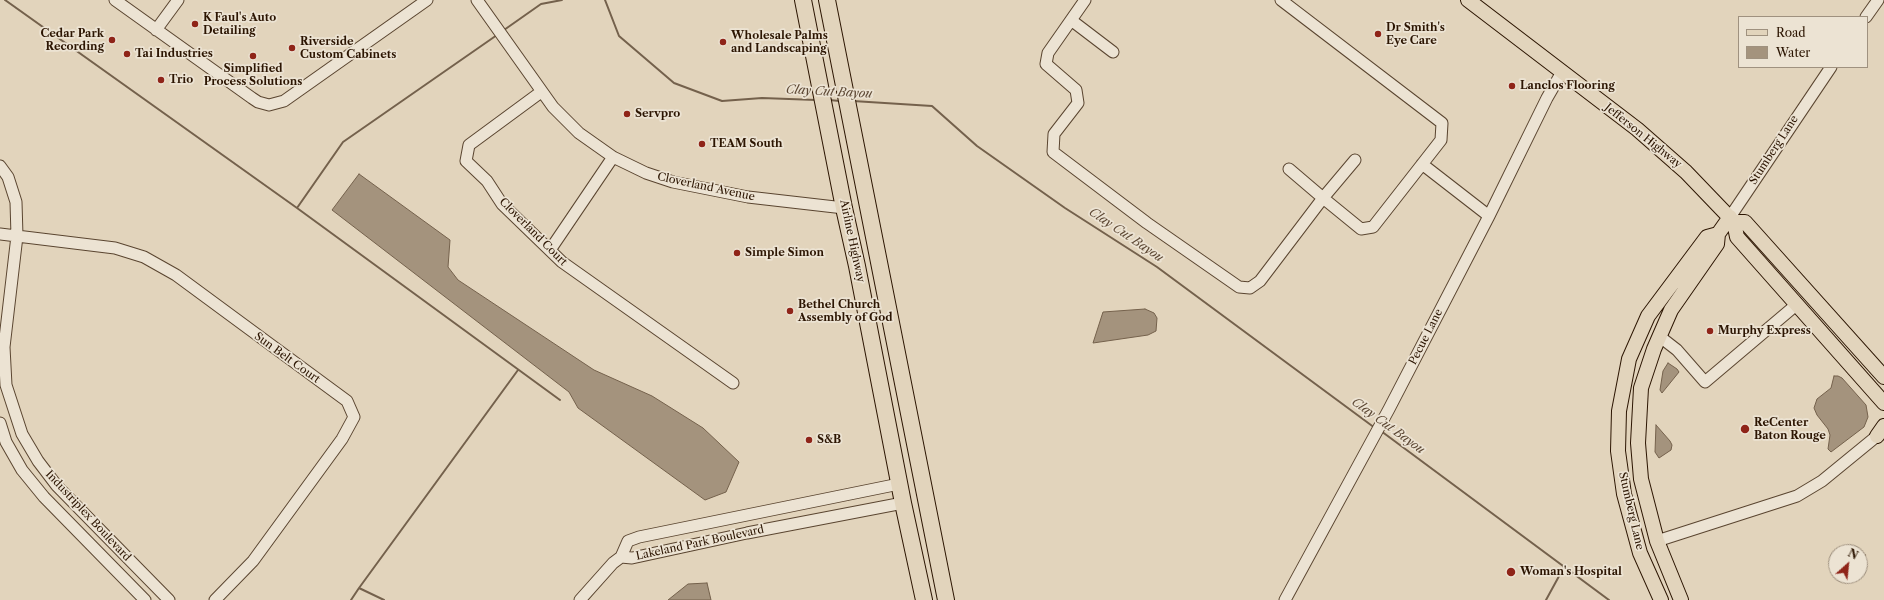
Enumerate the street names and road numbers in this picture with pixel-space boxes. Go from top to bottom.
street label: Jefferson Highway [1602,101,1684,171]
street label: Stumberg Lane [1747,113,1801,187]
street label: Cloverland Avenue [656,170,756,204]
street label: Cloverland Court [496,195,570,269]
street label: Airline Highway [837,198,867,284]
street label: Pecue Lane [1406,307,1446,367]
street label: Sun Belt Court [252,330,322,386]
street label: Industriplex Boulevard [43,468,133,564]
street label: Stumberg Lane [1616,471,1646,551]
street label: Lakeland Park Boulevard [635,523,765,563]

